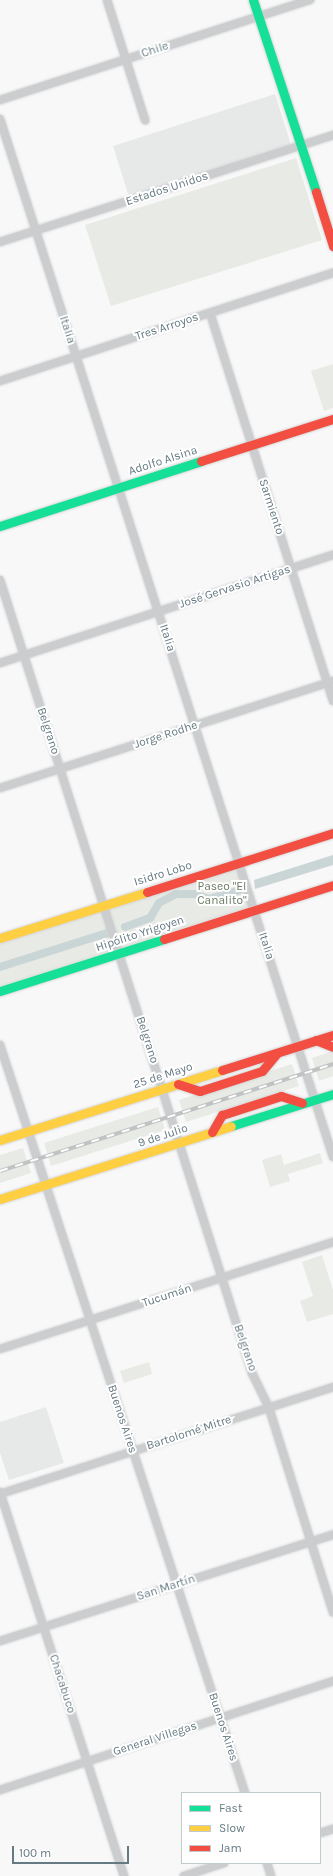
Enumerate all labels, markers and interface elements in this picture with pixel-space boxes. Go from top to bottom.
street label: Chile [140,39,170,61]
street label: Estados Unidos [124,169,210,209]
street label: Tres Arroyos [134,310,200,344]
street label: Italia [56,314,78,346]
street label: Adolfo Alsina [127,443,199,479]
street label: Sarmiento [255,477,287,537]
street label: José Gervasio Artigas [178,562,292,612]
street label: Italia [156,622,178,654]
street label: Belgrano [34,706,62,756]
street label: Jorge Rodhe [133,718,199,752]
street label: Isidro Lobo [132,858,194,890]
park label: Paseo "El Canalito" [197,880,247,908]
street label: Hipólito Yrigoyen [94,913,186,955]
street label: Italia [255,930,277,962]
street label: Belgrano [133,1015,161,1065]
street label: 25 de Mayo [131,1060,195,1092]
street label: 9 de Julio [136,1121,190,1151]
street label: Tucumán [141,1281,193,1311]
street label: Belgrano [230,1323,260,1373]
street label: Buenos Aires [104,1383,140,1455]
street label: Bartolomé Mitre [145,1412,233,1454]
street label: San Martín [135,1572,197,1604]
street label: Chacabuco [46,1653,78,1715]
street label: Buenos Aires [205,1691,241,1763]
street label: General Villegas [111,1719,199,1759]
legend [181,1792,321,1864]
text: Fast [219,1801,242,1815]
text: Slow [219,1821,245,1835]
scale bar [14,1838,131,1864]
text: Jam [219,1841,242,1855]
text: 100 m [19,1846,51,1860]

